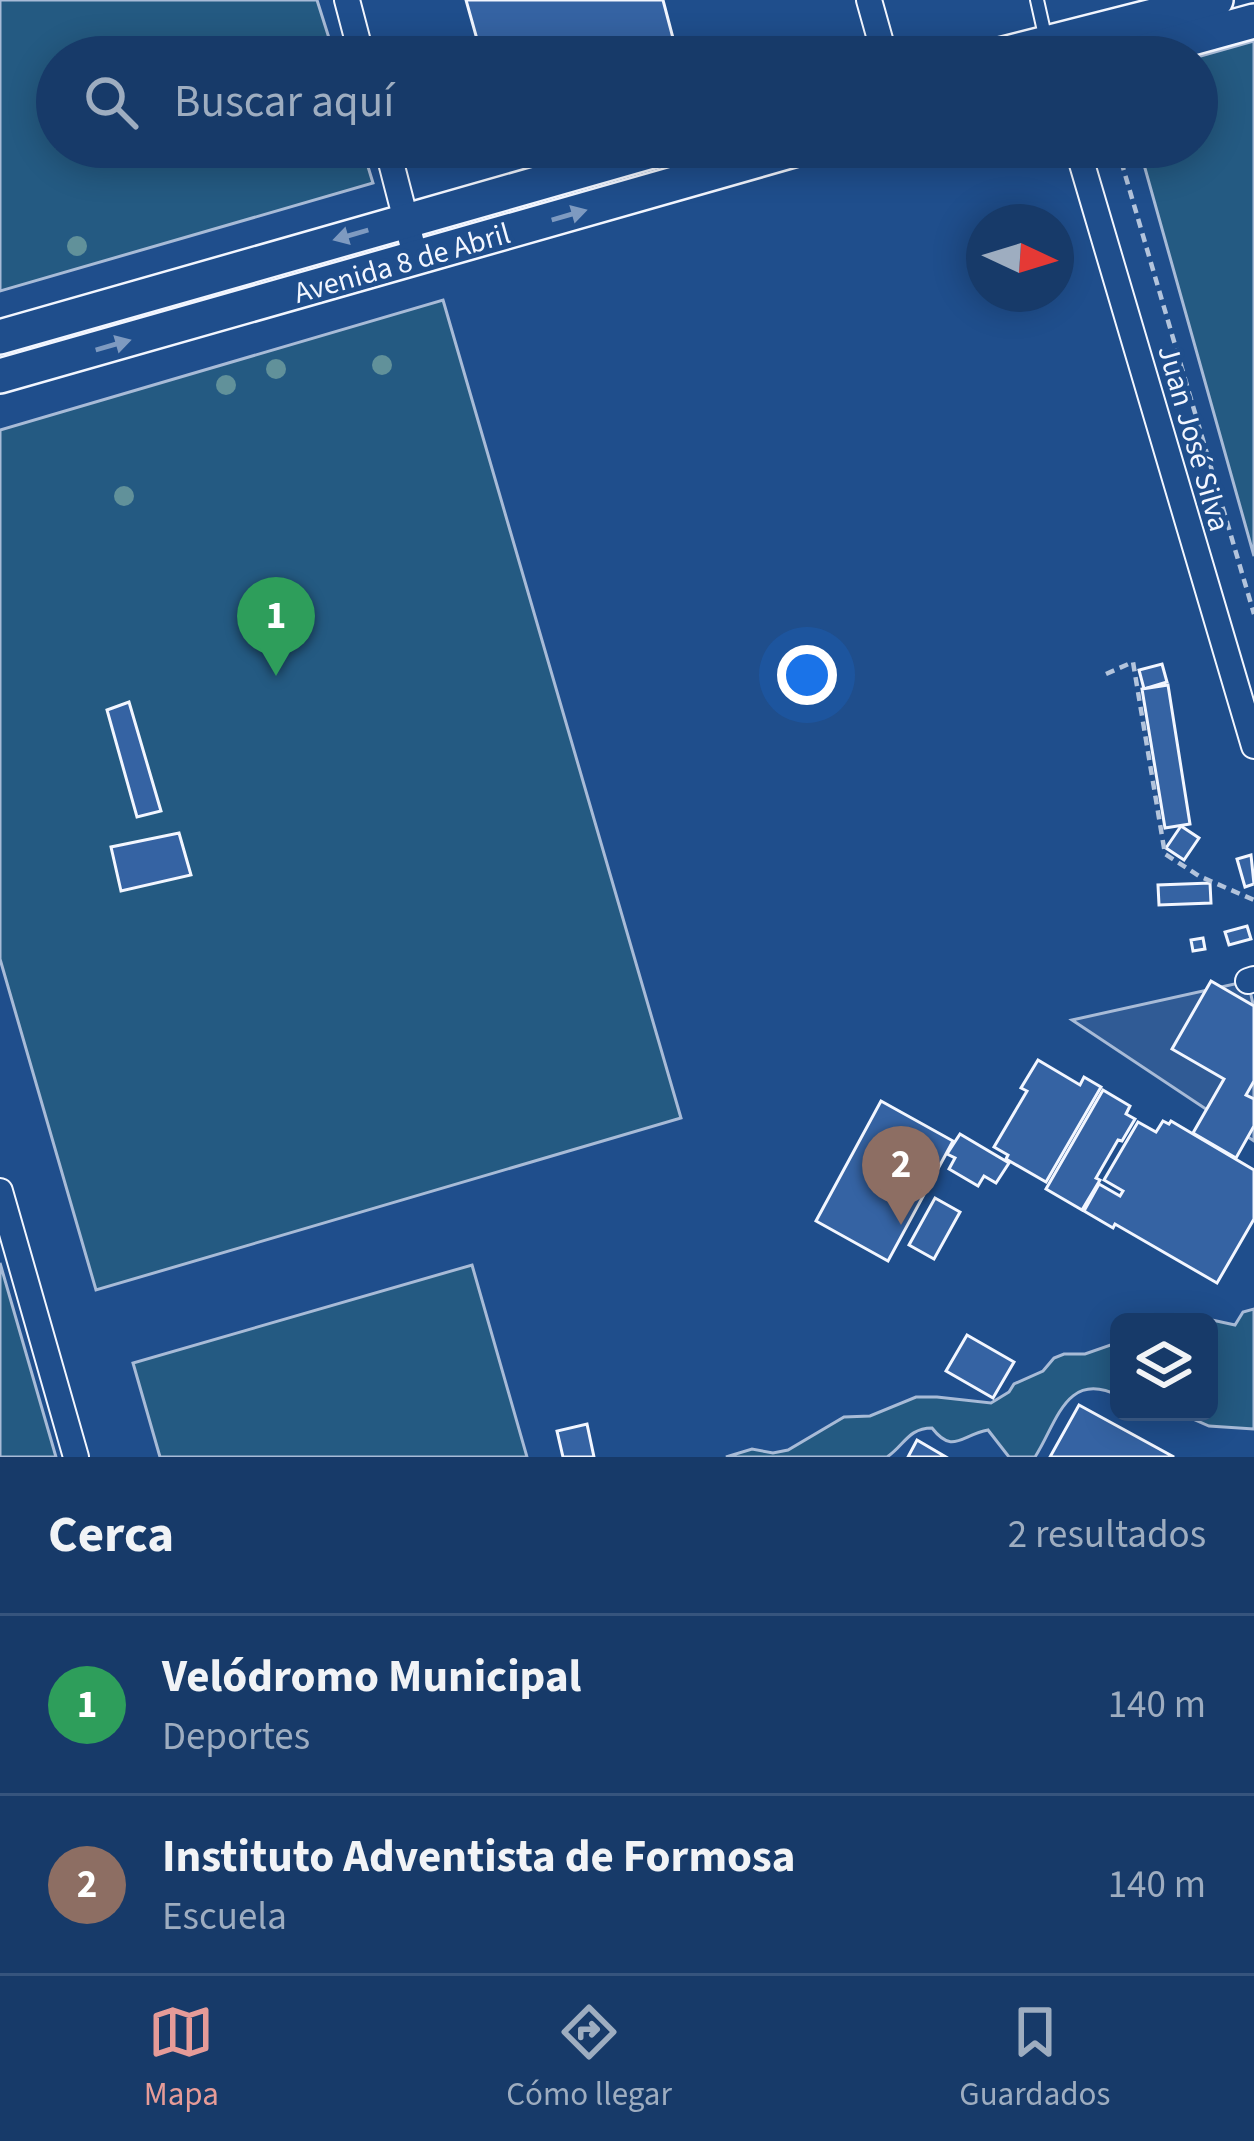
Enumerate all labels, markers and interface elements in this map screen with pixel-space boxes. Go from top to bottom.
search box [36,36,1218,168]
icon: search [78,69,144,135]
text: Buscar aquí [174,70,394,134]
north arrow [966,204,1074,312]
one-way arrow [551,205,587,223]
street label: Avenida 8 de Abril [289,212,515,315]
one-way arrow [332,227,369,246]
one-way arrow [94,334,131,353]
street label: Juan José Silva [1146,340,1241,536]
pin: 1 [237,577,315,676]
your location [777,645,837,705]
pin: 2 [862,1126,940,1225]
map controls [1110,1313,1218,1421]
button: layers [1110,1313,1218,1421]
text: Cerca [48,1499,174,1571]
text: 2 resultados [1008,1507,1206,1563]
text: Velódromo Municipal [162,1645,581,1709]
text: 1 [77,1677,97,1733]
text: 140 m [1108,1677,1206,1733]
text: Deportes [162,1709,310,1765]
text: Instituto Adventista de Formosa [162,1825,795,1889]
text: 2 [77,1857,97,1913]
text: 140 m [1108,1857,1206,1913]
text: Escuela [162,1889,287,1945]
tab: Mapa [144,1999,219,2118]
tab: Cómo llegar [506,1999,672,2118]
tab: Guardados [959,1999,1110,2118]

